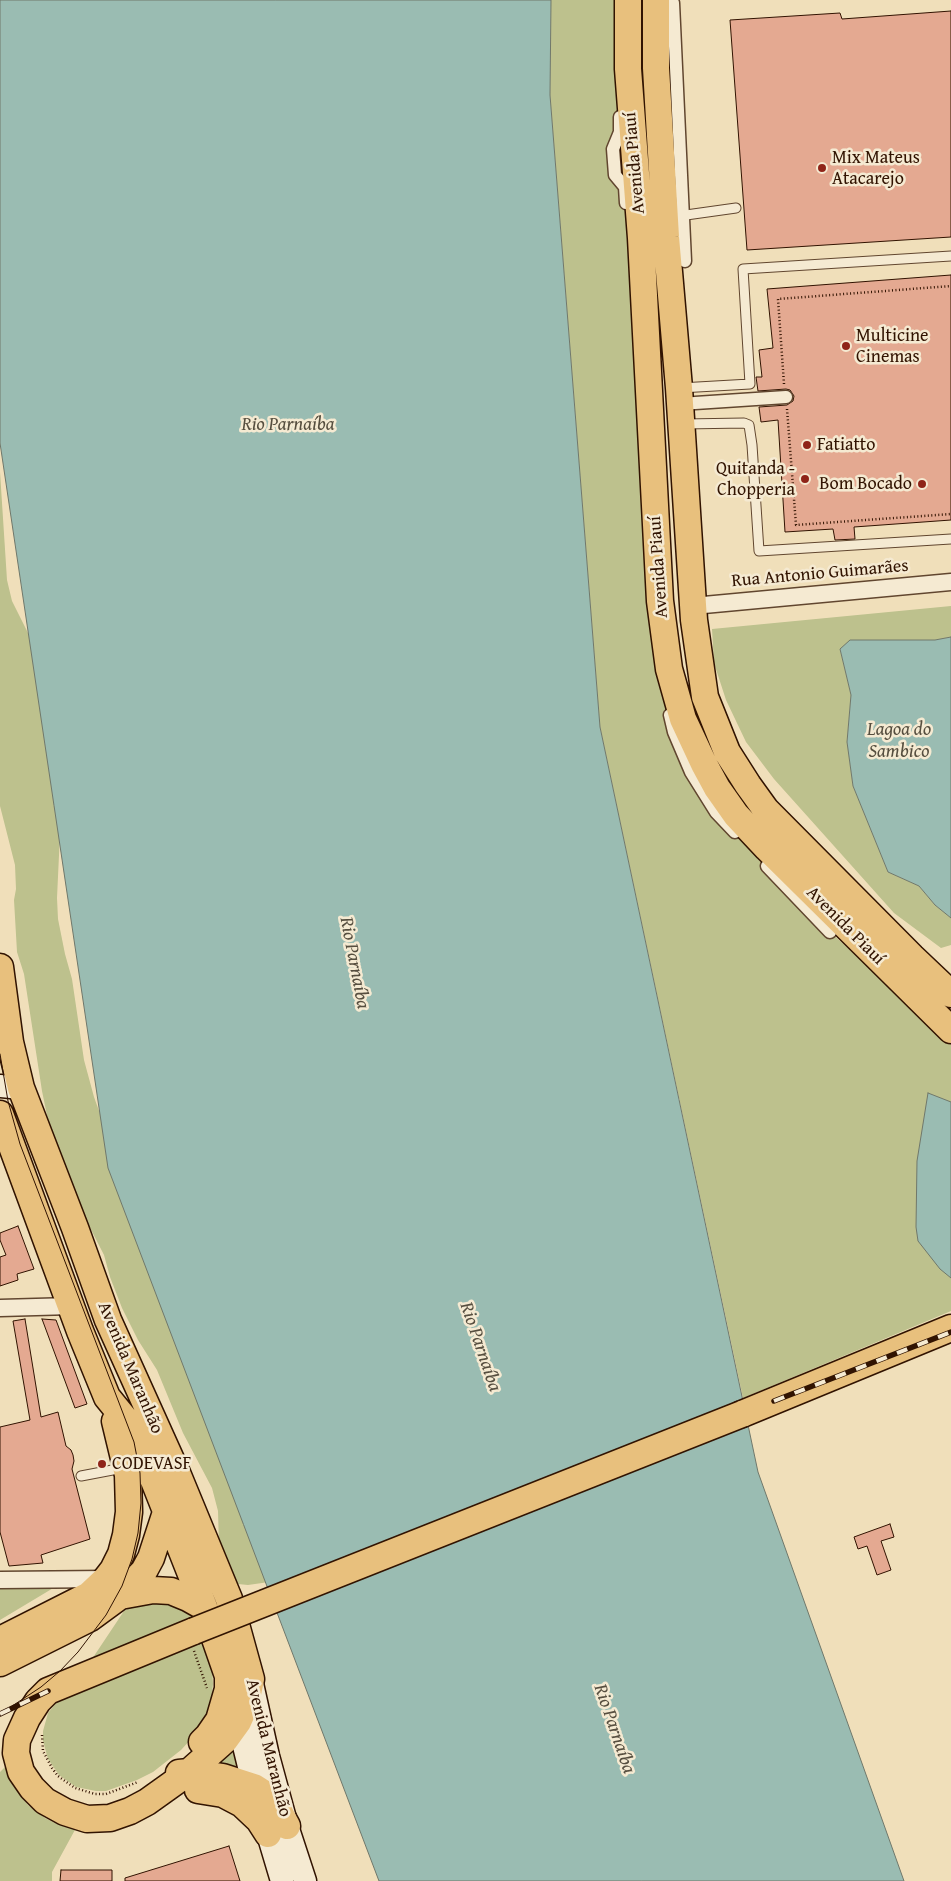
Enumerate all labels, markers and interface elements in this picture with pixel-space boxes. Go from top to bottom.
street label: Avenida Piauí [620,111,650,215]
place label: Mix Mateus Atacarejo [832,147,920,190]
marker: Mix Mateus Atacarejo [816,162,828,174]
place label: Multicine Cinemas [856,325,929,368]
marker: Multicine Cinemas [840,340,852,352]
water label: Rio Parnaíba [241,414,335,436]
place label: Fatiatto [817,434,875,456]
marker: Fatiatto [801,439,813,451]
place label: Quitanda - Chopperia [716,458,795,500]
marker: Quitanda - Chopperia [799,473,811,485]
place label: Bom Bocado [819,473,912,495]
marker: Bom Bocado [916,478,928,490]
street label: Avenida Piauí [645,515,673,619]
street label: Rua Antonio Guimarães [731,556,909,592]
water label: Lagoa do Sambico [867,719,931,763]
street label: Avenida Piauí [801,882,889,970]
water label: Rio Parnaíba [334,915,374,1011]
street label: Avenida Maranhão [92,1299,168,1437]
water label: Rio Parnaíba [454,1299,506,1395]
place label: CODEVASF [112,1453,191,1475]
marker: CODEVASF [96,1458,108,1470]
street label: Avenida Maranhão [240,1677,296,1819]
water label: Rio Parnaíba [588,1681,640,1777]

